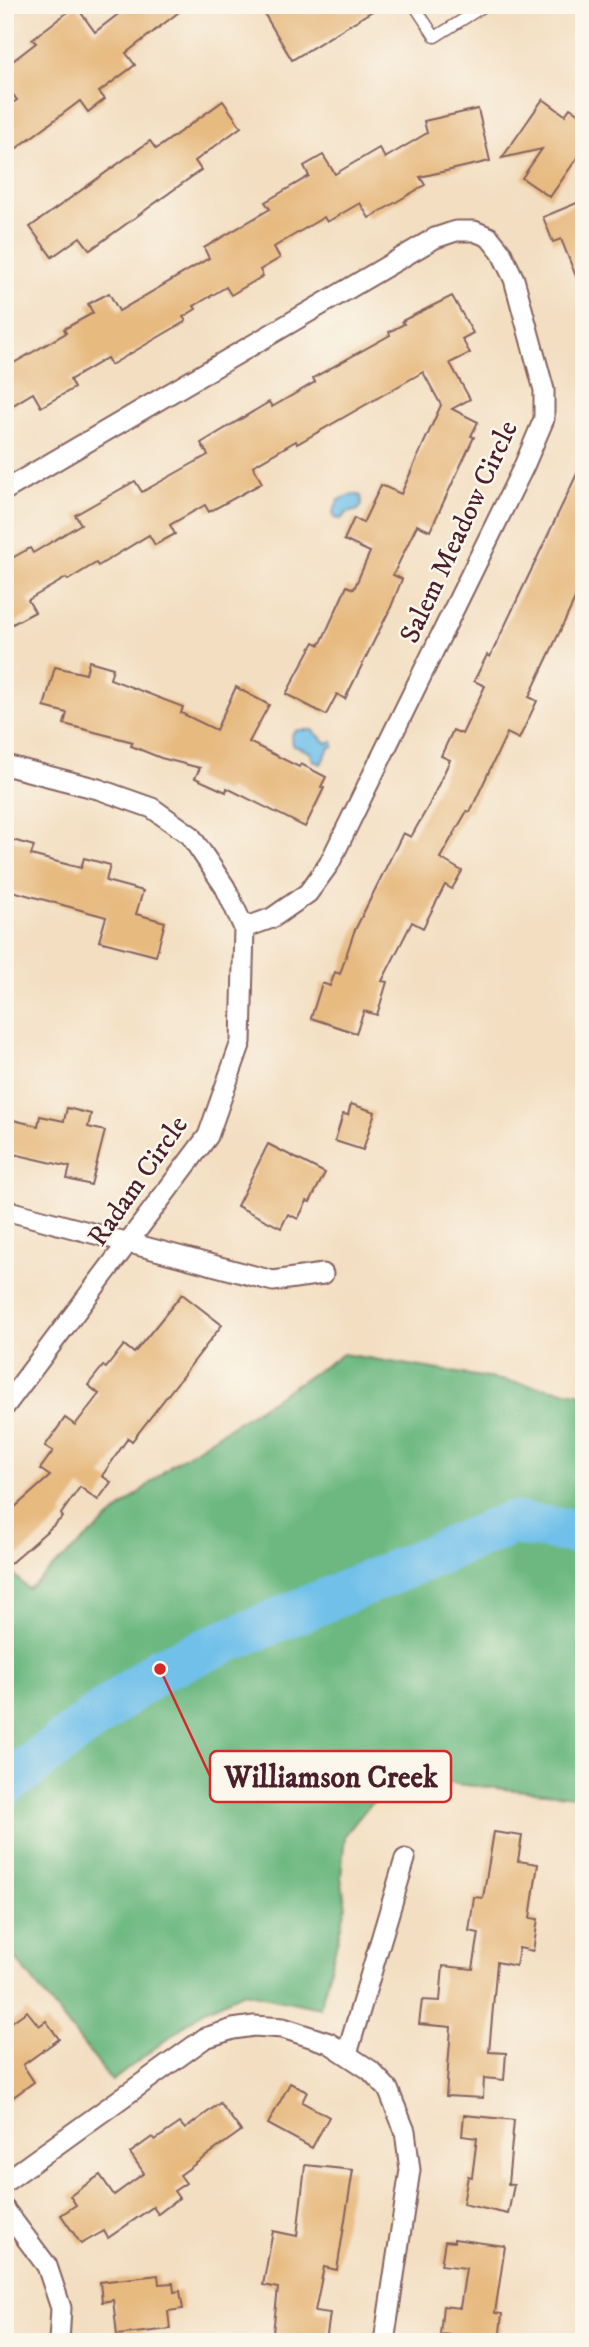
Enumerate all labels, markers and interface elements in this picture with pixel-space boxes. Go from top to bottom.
street label: Salem Meadow Circle [392,415,526,649]
street label: Radam Circle [80,1109,196,1253]
callout: Williamson Creek [210,1751,451,1802]
text: Williamson Creek [223,1760,439,1797]

